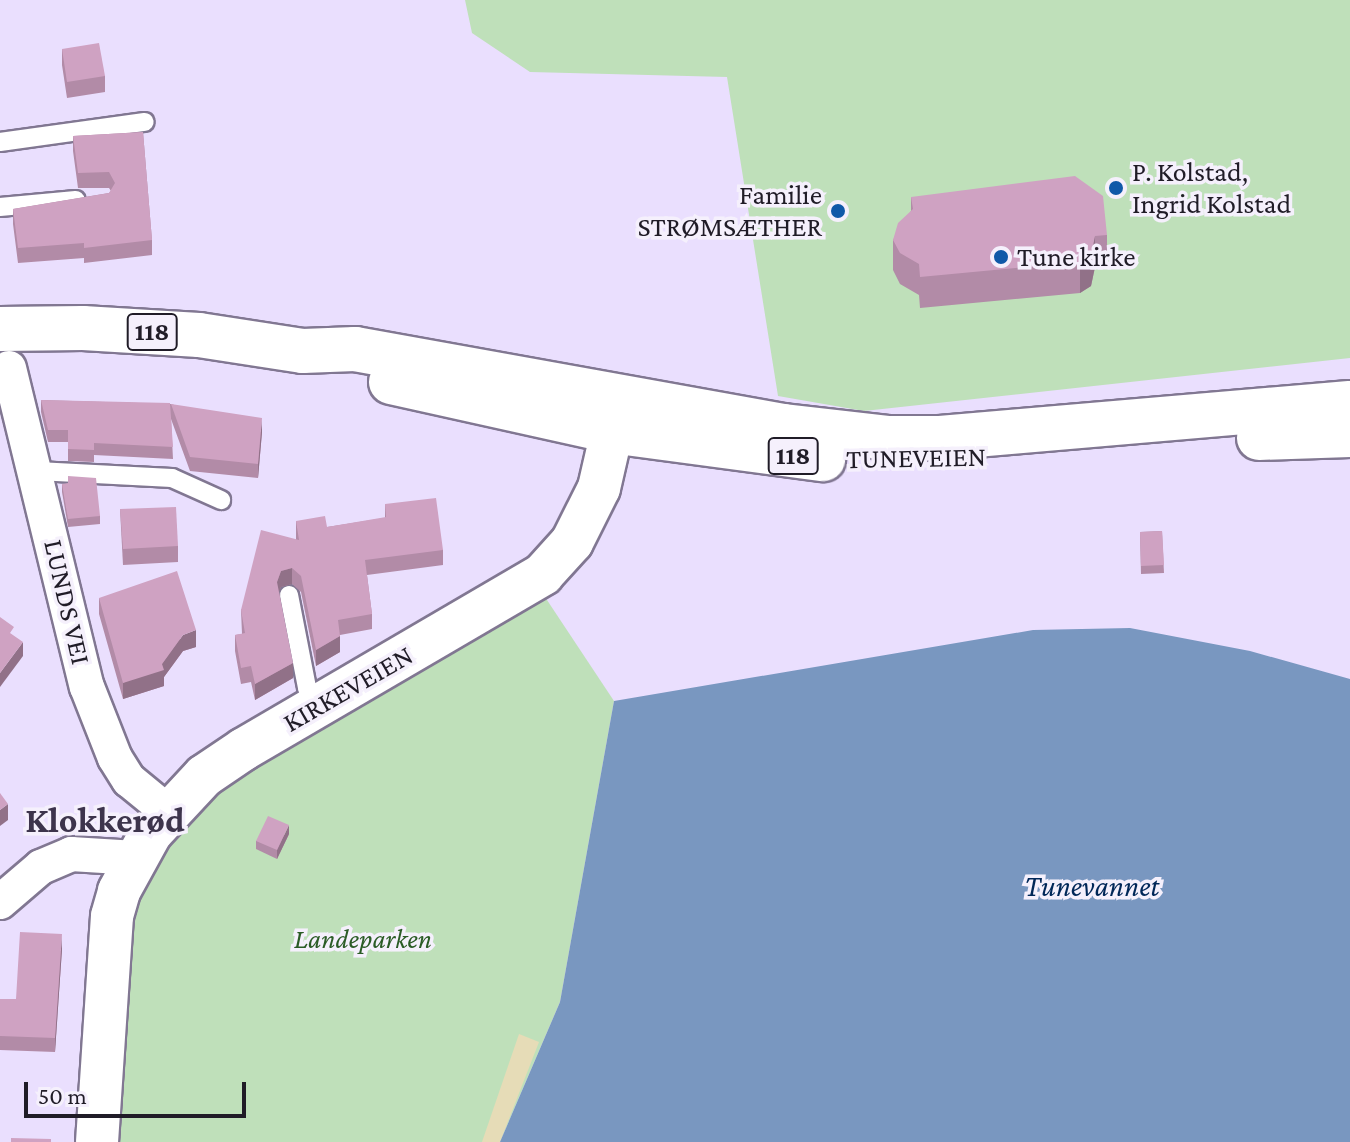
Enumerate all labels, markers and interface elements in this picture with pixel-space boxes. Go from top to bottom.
place label: P. Kolstad, Ingrid Kolstad [1132,155,1291,221]
place label: Familie STRØMSÆTHER [637,178,822,244]
marker: P. Kolstad, Ingrid Kolstad [1107,179,1125,197]
marker: Familie STRØMSÆTHER [829,202,847,220]
place label: Tune kirke [1017,240,1135,274]
marker: Tune kirke [992,248,1010,266]
road number: 118 [126,310,178,354]
road number: 118 [767,434,819,478]
street label: TUNEVEIEN [846,440,986,476]
street label: LUNDS VEI [36,536,98,668]
street label: KIRKEVEIEN [277,638,419,740]
district label: Klokkerød [25,799,185,843]
water label: Tunevannet [1025,868,1159,904]
park label: Landeparken [294,922,432,956]
scale bar [28,1066,250,1116]
text: 50 m [38,1082,87,1109]

